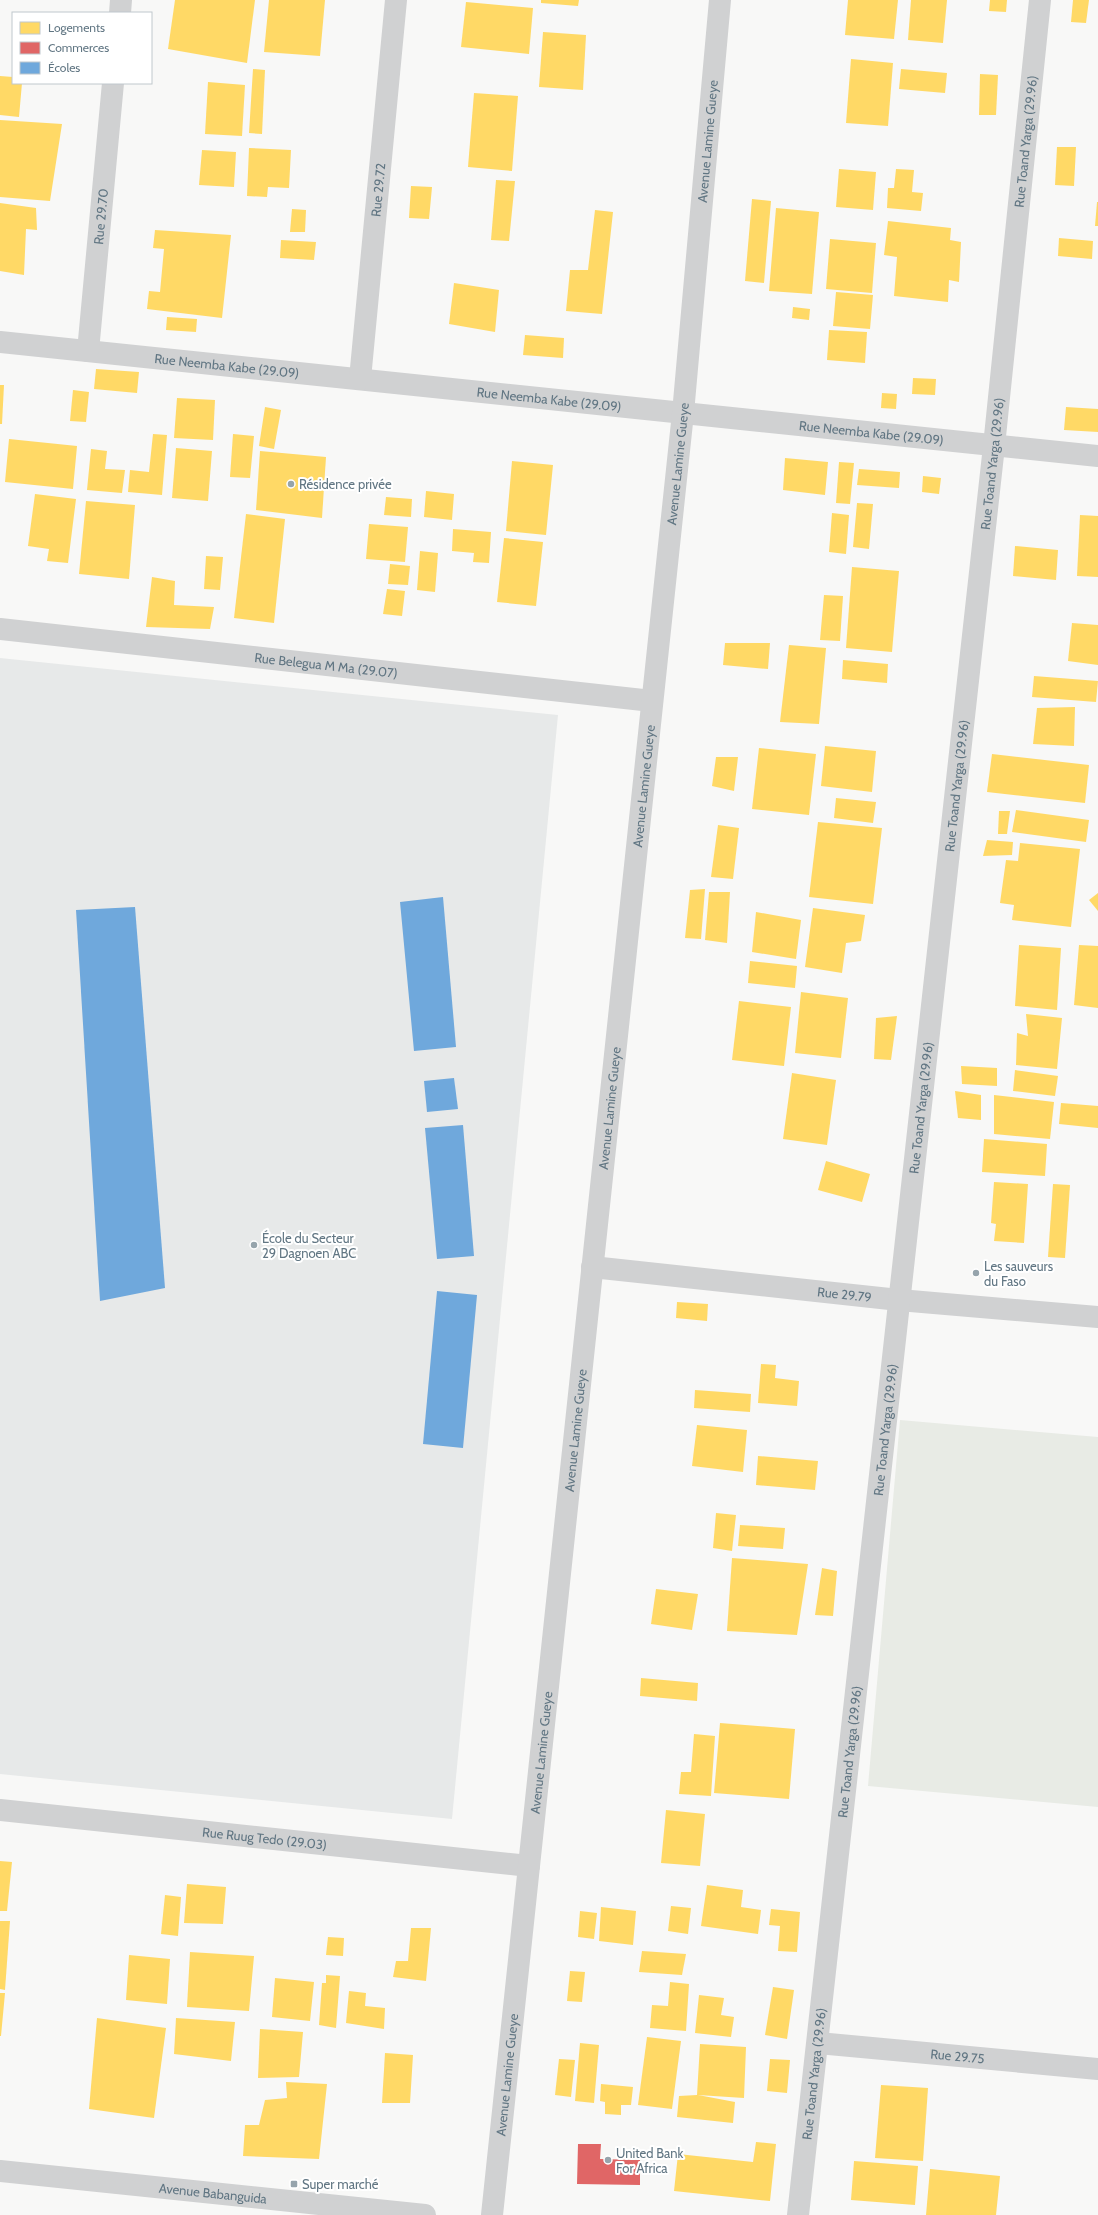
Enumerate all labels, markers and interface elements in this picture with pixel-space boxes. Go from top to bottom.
legend [12,12,152,84]
text: Logements [48,20,105,35]
text: Commerces [48,40,109,55]
text: Écoles [48,60,80,75]
street label: Rue Toand Yarga (29.96) [1011,75,1040,208]
street label: Avenue Lamine Gueye [694,79,721,203]
street label: Rue 29.72 [367,162,389,218]
street label: Rue 29.70 [90,188,111,245]
street label: Rue Neemba Kabe (29.09) [154,350,300,381]
street label: Rue Neemba Kabe (29.09) [476,384,622,414]
street label: Rue Toand Yarga (29.96) [977,397,1007,531]
street label: Avenue Lamine Gueye [663,402,692,526]
street label: Rue Neemba Kabe (29.09) [798,417,944,448]
place label: Résidence privée [299,476,392,492]
marker: Résidence privée [286,479,296,489]
street label: Rue Belegua M Ma (29.07) [254,649,398,681]
street label: Rue Toand Yarga (29.96) [941,719,972,853]
street label: Avenue Lamine Gueye [629,724,658,848]
street label: Rue Toand Yarga (29.96) [905,1041,936,1175]
street label: Avenue Lamine Gueye [595,1046,624,1170]
place label: École du Secteur 29 Dagnoen ABC [262,1229,356,1261]
marker: École du Secteur 29 Dagnoen ABC [249,1240,259,1250]
place label: Les sauveurs du Faso [984,1258,1054,1289]
marker: Les sauveurs du Faso [971,1268,981,1278]
street label: Rue 29.79 [817,1283,873,1305]
street label: Rue Toand Yarga (29.96) [870,1363,900,1497]
street label: Avenue Lamine Gueye [561,1368,590,1492]
street label: Rue Toand Yarga (29.96) [834,1685,865,1819]
street label: Avenue Lamine Gueye [527,1690,555,1815]
street label: Rue Ruug Tedo (29.03) [201,1823,328,1853]
street label: Rue Toand Yarga (29.96) [798,2007,829,2141]
street label: Avenue Lamine Gueye [492,2012,521,2137]
street label: Rue 29.75 [930,2045,985,2066]
place label: United Bank For Africa [616,2145,684,2176]
marker: United Bank For Africa [603,2155,613,2165]
place label: Super marché [302,2176,379,2192]
street label: Avenue Babanguida [158,2179,268,2207]
marker: Super marché [289,2179,299,2189]

